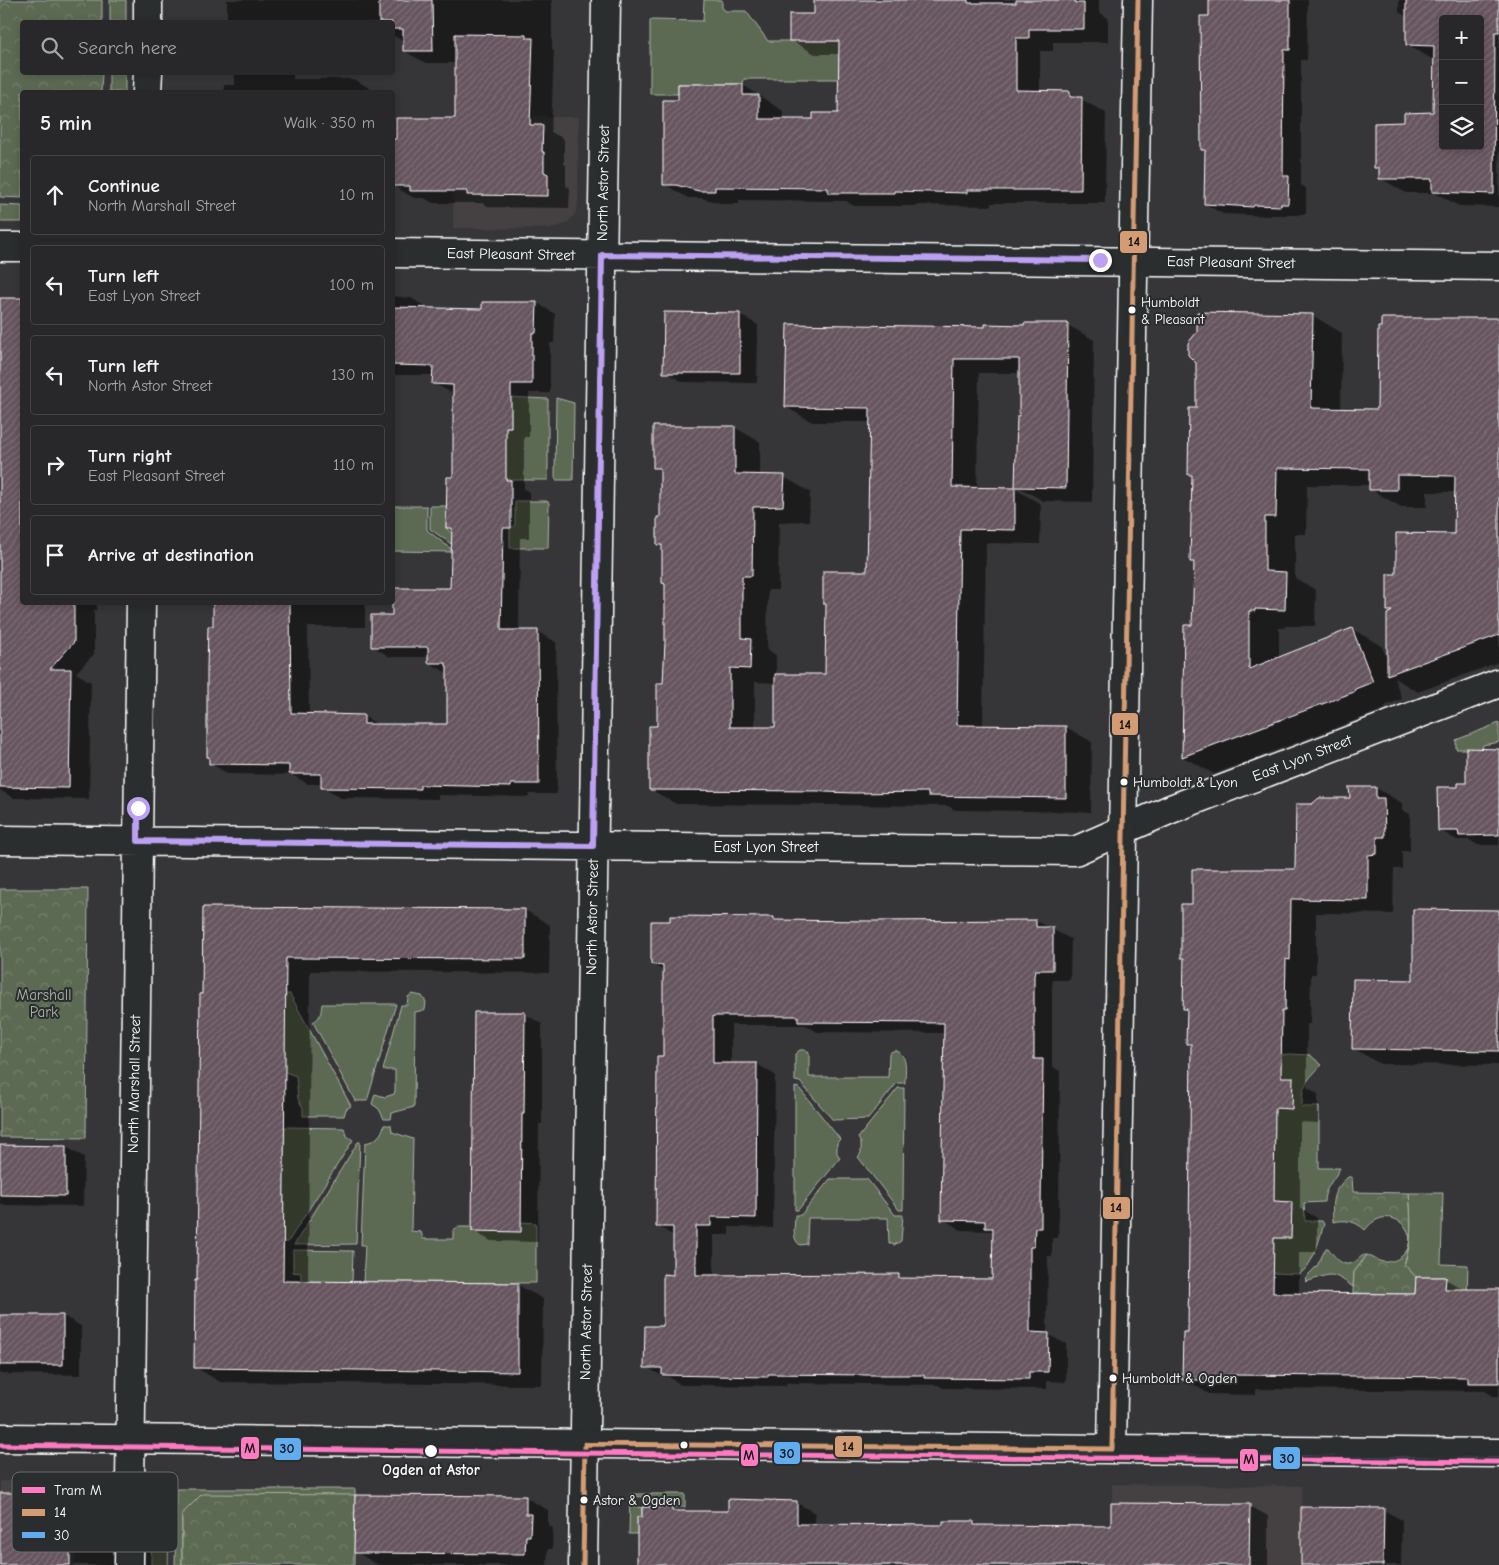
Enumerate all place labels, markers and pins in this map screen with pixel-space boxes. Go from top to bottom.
place label: Humboldt & Pleasant [1141,294,1206,328]
marker: Humboldt & Pleasant [1127,305,1137,315]
place label: Humboldt & Lyon [1133,774,1238,791]
marker: Humboldt & Lyon [1119,777,1129,787]
place label: Humboldt & Ogden [1122,1370,1237,1387]
marker: Humboldt & Ogden [1108,1373,1118,1383]
unlabelled marker [679,1440,689,1450]
marker: Ogden at Astor [423,1443,439,1459]
place label: Ogden at Astor [382,1461,480,1479]
place label: Astor & Ogden [593,1492,681,1509]
marker: Astor & Ogden [579,1495,589,1505]

